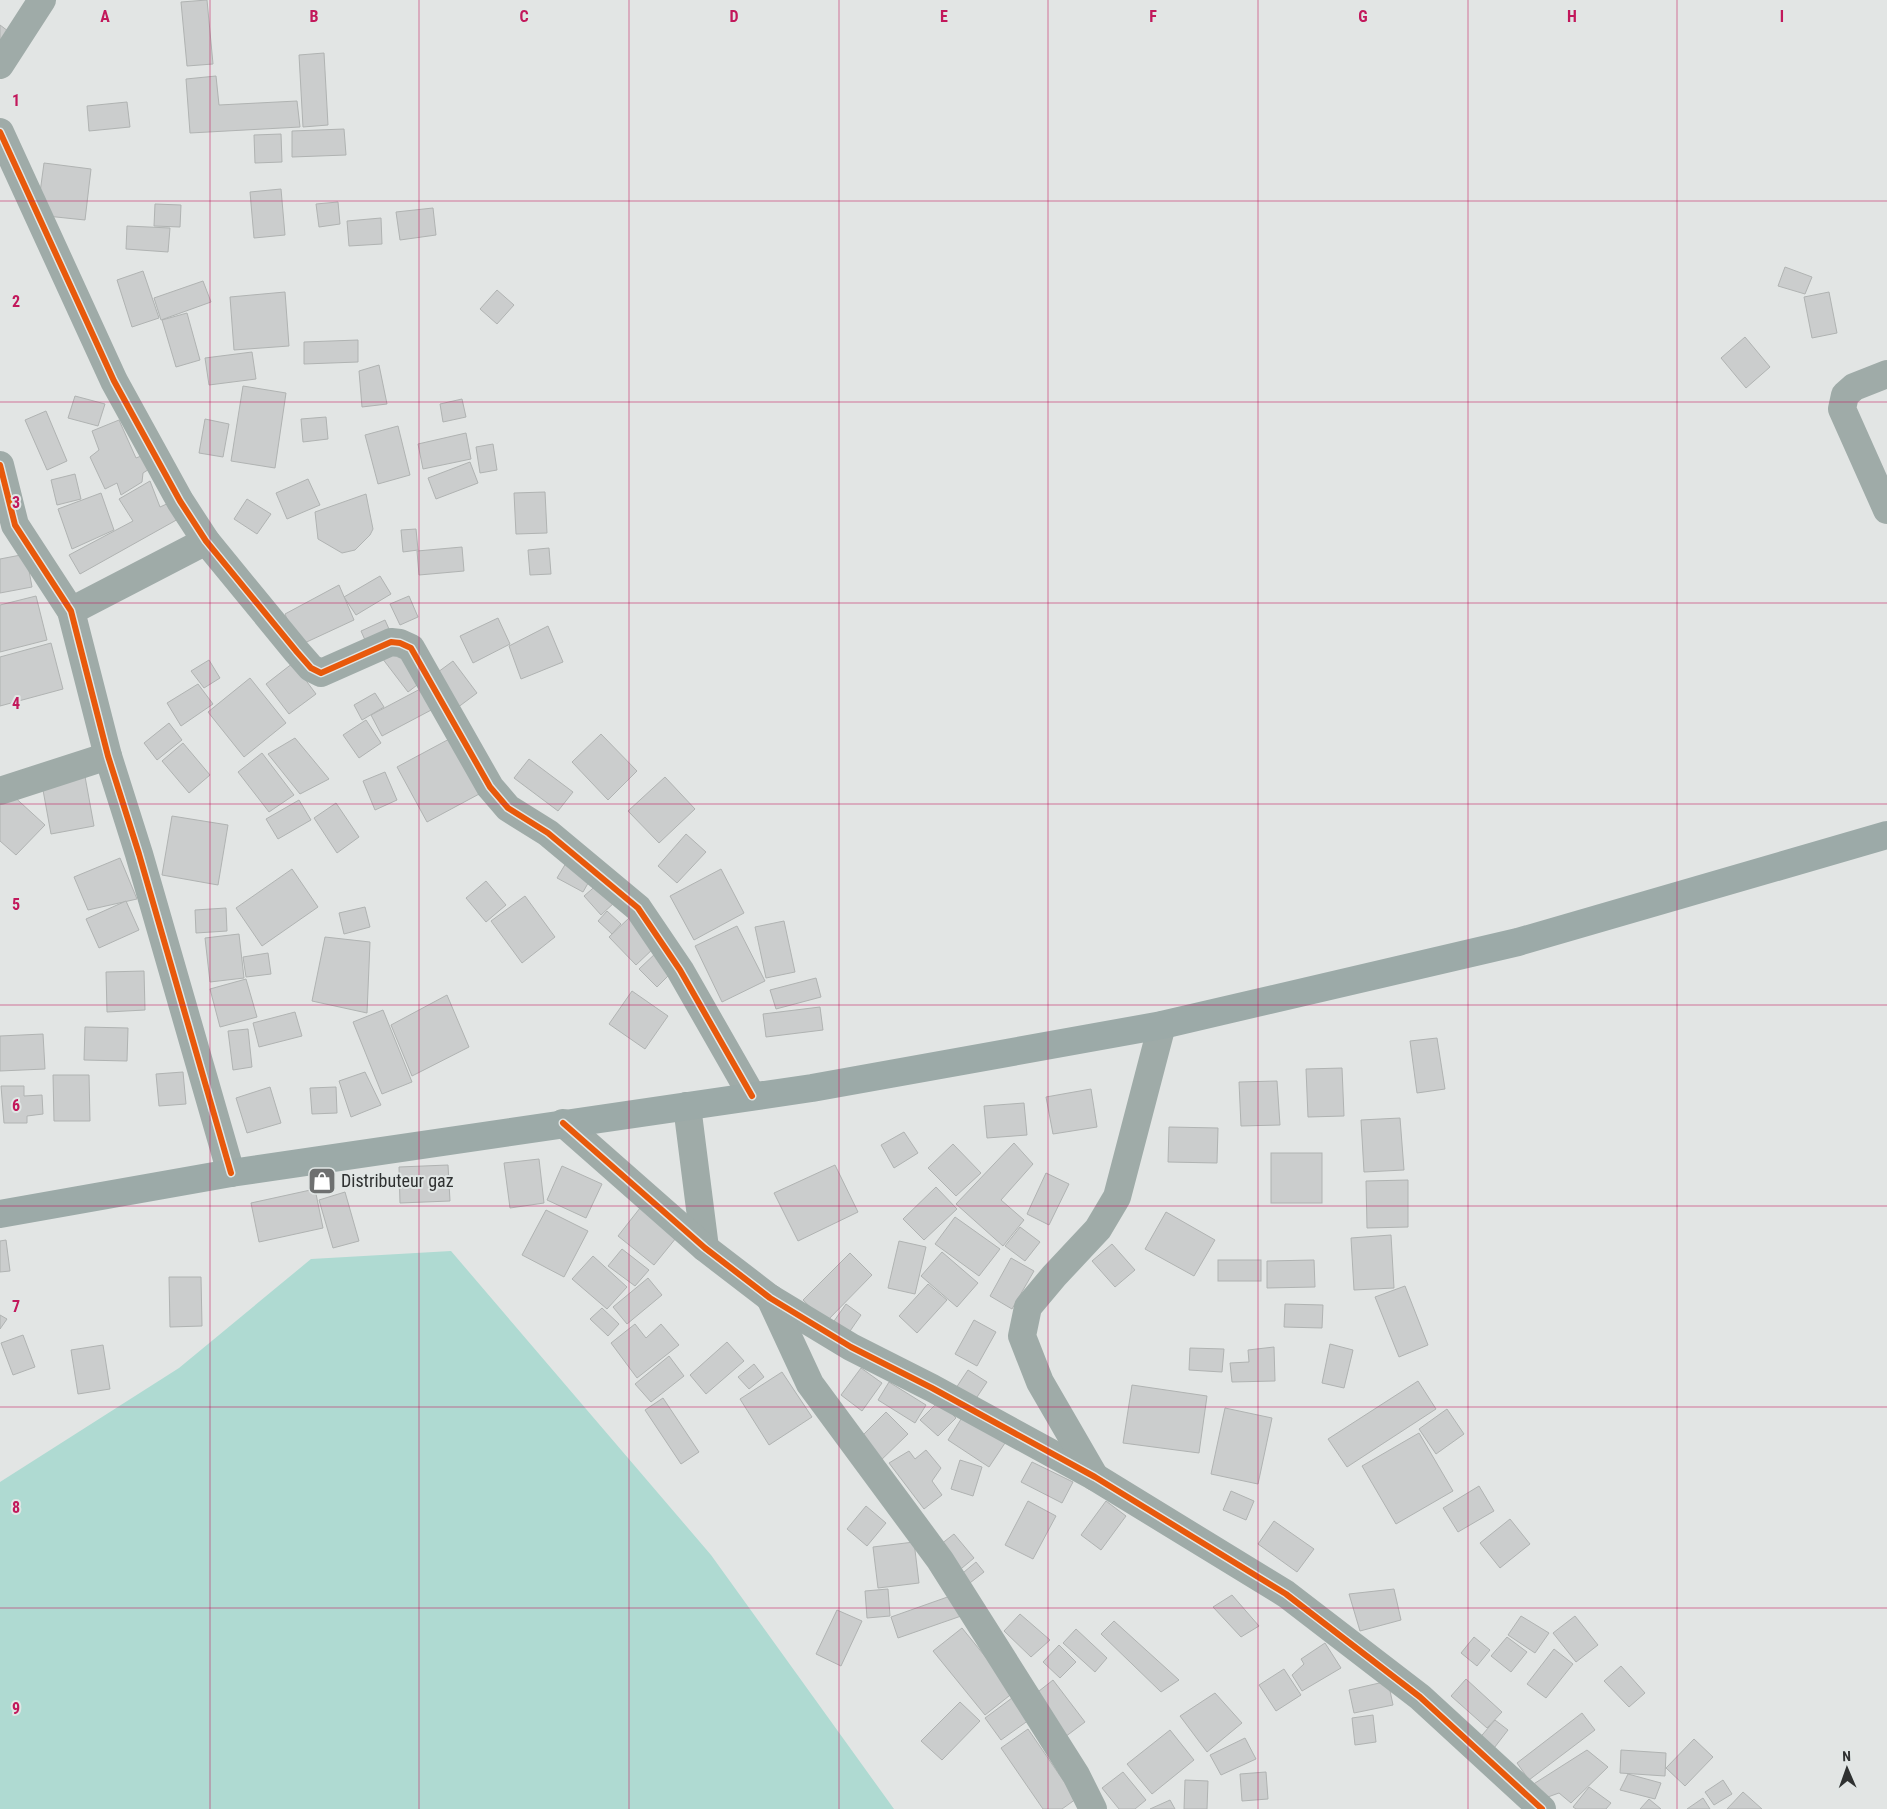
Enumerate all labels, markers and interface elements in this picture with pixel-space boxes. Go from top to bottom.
text: A [100,7,110,26]
text: B [310,7,319,26]
text: C [519,7,529,26]
text: D [729,7,739,26]
text: E [940,7,948,26]
text: F [1149,7,1157,26]
text: G [1358,7,1368,26]
text: H [1567,7,1577,26]
text: I [1780,7,1784,26]
text: 1 [12,91,20,110]
text: 2 [12,292,20,311]
text: 3 [12,493,20,512]
text: 4 [12,694,20,713]
text: 5 [12,895,20,914]
text: 6 [12,1096,20,1115]
shop icon: Distributeur gaz [307,1166,337,1196]
place label: Distributeur gaz [341,1170,454,1191]
text: 7 [12,1297,20,1316]
text: 8 [12,1498,20,1517]
text: 9 [12,1699,20,1718]
north arrow [1822,1744,1872,1794]
text: N [1842,1748,1851,1764]

